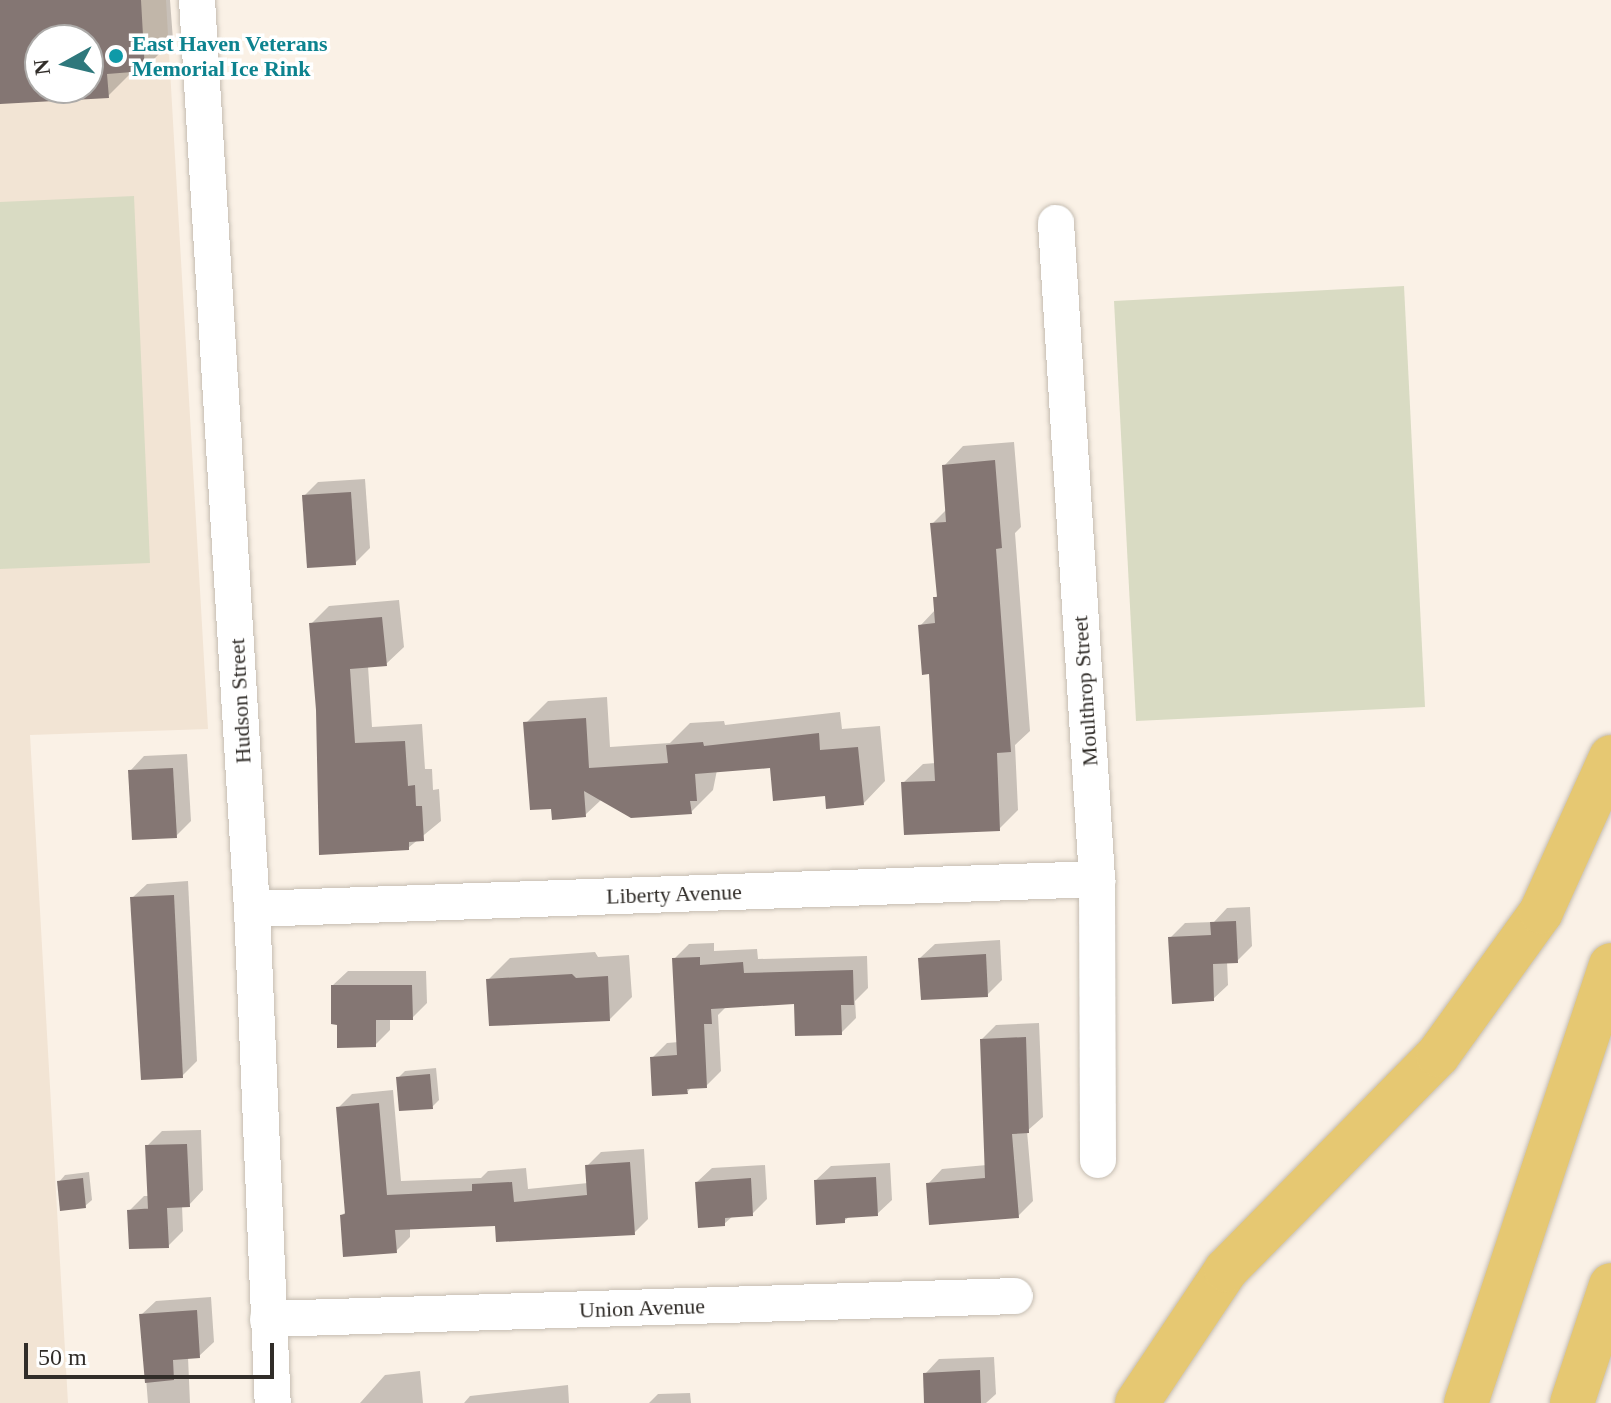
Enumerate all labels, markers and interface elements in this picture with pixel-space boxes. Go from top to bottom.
north arrow [24,24,104,104]
place label: East Haven Veterans Memorial Ice Rink [132,30,328,82]
marker: East Haven Veterans Memorial Ice Rink [107,47,125,65]
text: N [28,58,55,77]
street label: Moulthrop Street [1067,615,1103,767]
street label: Hudson Street [224,638,256,764]
street label: Liberty Avenue [605,878,743,910]
street label: Union Avenue [578,1293,706,1323]
scale bar [28,1327,278,1377]
text: 50 m [38,1344,87,1370]

